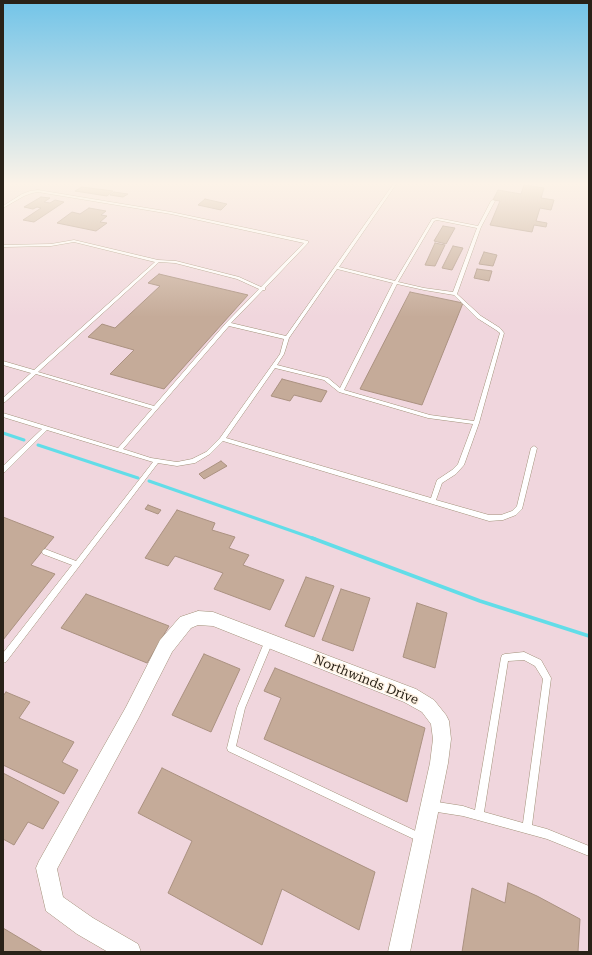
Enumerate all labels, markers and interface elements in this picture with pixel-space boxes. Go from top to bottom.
street label: Northwinds Drive [311,652,421,708]

